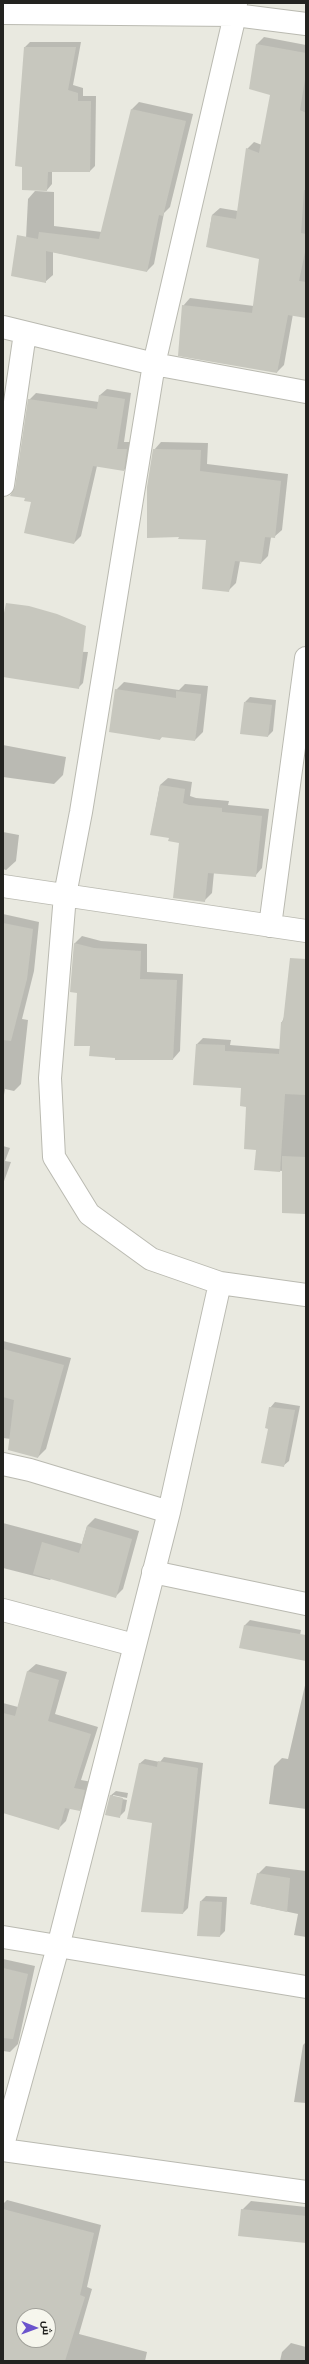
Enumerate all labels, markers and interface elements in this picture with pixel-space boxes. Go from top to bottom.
north arrow [16,2308,56,2348]
text: ش [40,2321,54,2335]

